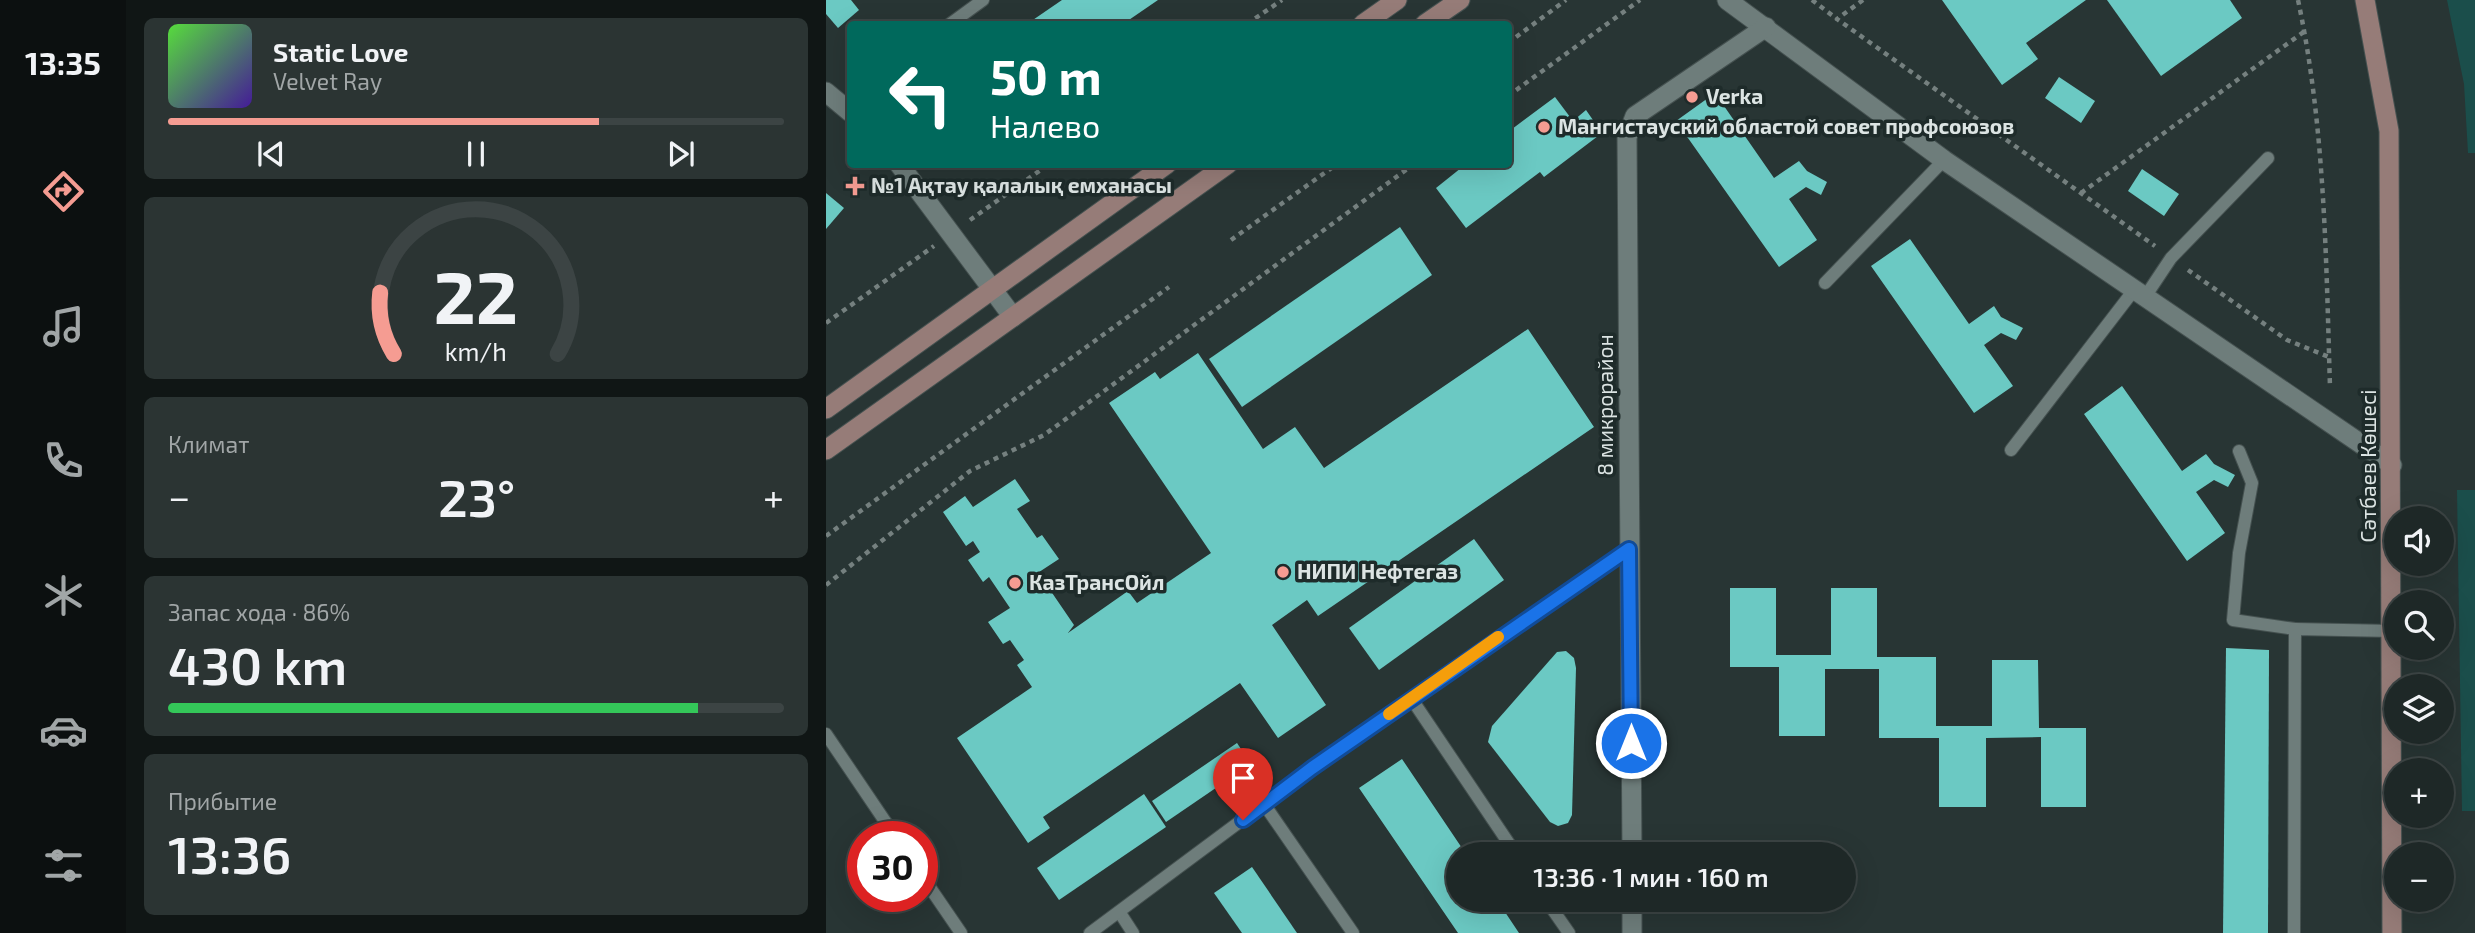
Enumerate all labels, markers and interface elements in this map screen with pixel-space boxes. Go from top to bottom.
text: Static Love [273,36,409,67]
text: 13:35 [25,43,101,81]
text: 50 m [990,46,1102,105]
icon: left [875,49,966,140]
text: Velvet Ray [273,67,382,95]
place label: Verka [1706,83,1763,108]
marker: Verka [1684,89,1700,105]
text: Налево [990,106,1100,144]
place label: Мангистауский областой совет профсоюзов [1558,113,2014,138]
marker: Мангистауский областой совет профсоюзов [1536,119,1552,135]
icon: previous [252,135,290,173]
icon: pause [457,135,495,173]
icon: next [662,135,700,173]
icon: directions [39,167,88,216]
place label: №1 Ақтау қалалық емханасы [871,172,1172,197]
marker: №1 Ақтау қалалық емханасы [845,176,865,196]
text: 22 [434,251,518,339]
icon: music [39,302,88,351]
street label: 8 микрорайон [1592,334,1617,476]
text: km/h [445,336,507,366]
street label: Сәтбаев Көшесі [2355,390,2380,542]
text: Климат [168,430,249,458]
icon: phone [39,436,88,485]
text: 23° [438,465,515,527]
text: − [168,473,190,519]
text: + [763,473,784,519]
map controls [2384,506,2454,912]
button: sound [2384,506,2454,576]
place label: НИПИ Нефтегаз [1297,558,1458,583]
marker: НИПИ Нефтегаз [1275,564,1291,580]
place label: КазТрансОйл [1029,569,1164,594]
icon: climate [39,571,88,620]
marker: КазТрансОйл [1007,575,1023,591]
button: search [2384,590,2454,660]
text: Запас хода · 86% [168,598,350,626]
text: 430 km [168,633,347,695]
button: layers [2384,674,2454,744]
icon: car [39,706,88,755]
position arrow [1594,706,1668,780]
pin [1213,748,1273,820]
button: + [2384,758,2454,828]
icon: arrive [1224,759,1262,797]
text: Прибытие [168,787,277,815]
speed limit sign: 30 [847,821,938,912]
text: 13:36 [168,822,291,884]
icon: filters [39,841,88,890]
button: − [2384,842,2454,912]
text: 13:36 · 1 мин · 160 m [1533,861,1769,892]

